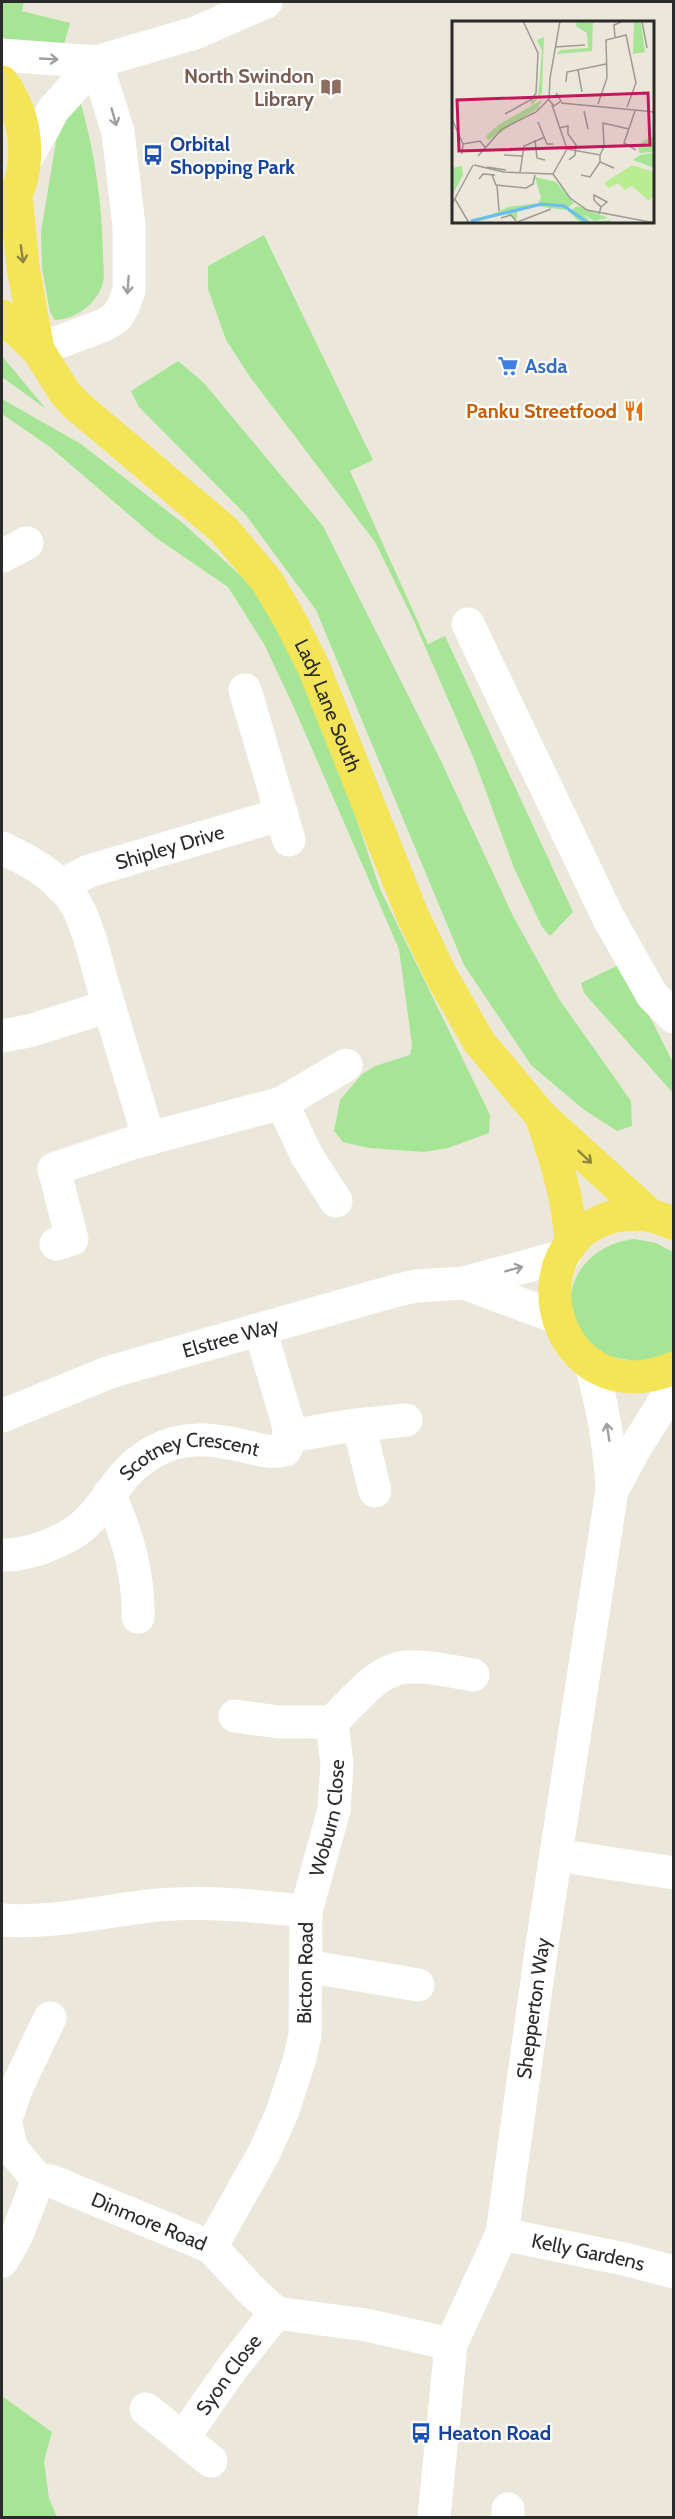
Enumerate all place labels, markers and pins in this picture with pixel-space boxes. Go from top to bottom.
place label: North Swindon Library [184,64,314,111]
library icon: North Swindon Library [319,75,343,99]
place label: Orbital Shopping Park [170,132,295,179]
bus stop icon: Orbital Shopping Park [141,143,165,167]
supermarket icon: Asda [496,354,520,378]
place label: Asda [525,354,567,378]
place label: Panku Streetfood [466,399,617,423]
restaurant icon: Panku Streetfood [622,399,646,423]
bus stop icon: Heaton Road [409,2421,433,2445]
place label: Heaton Road [438,2421,551,2445]

